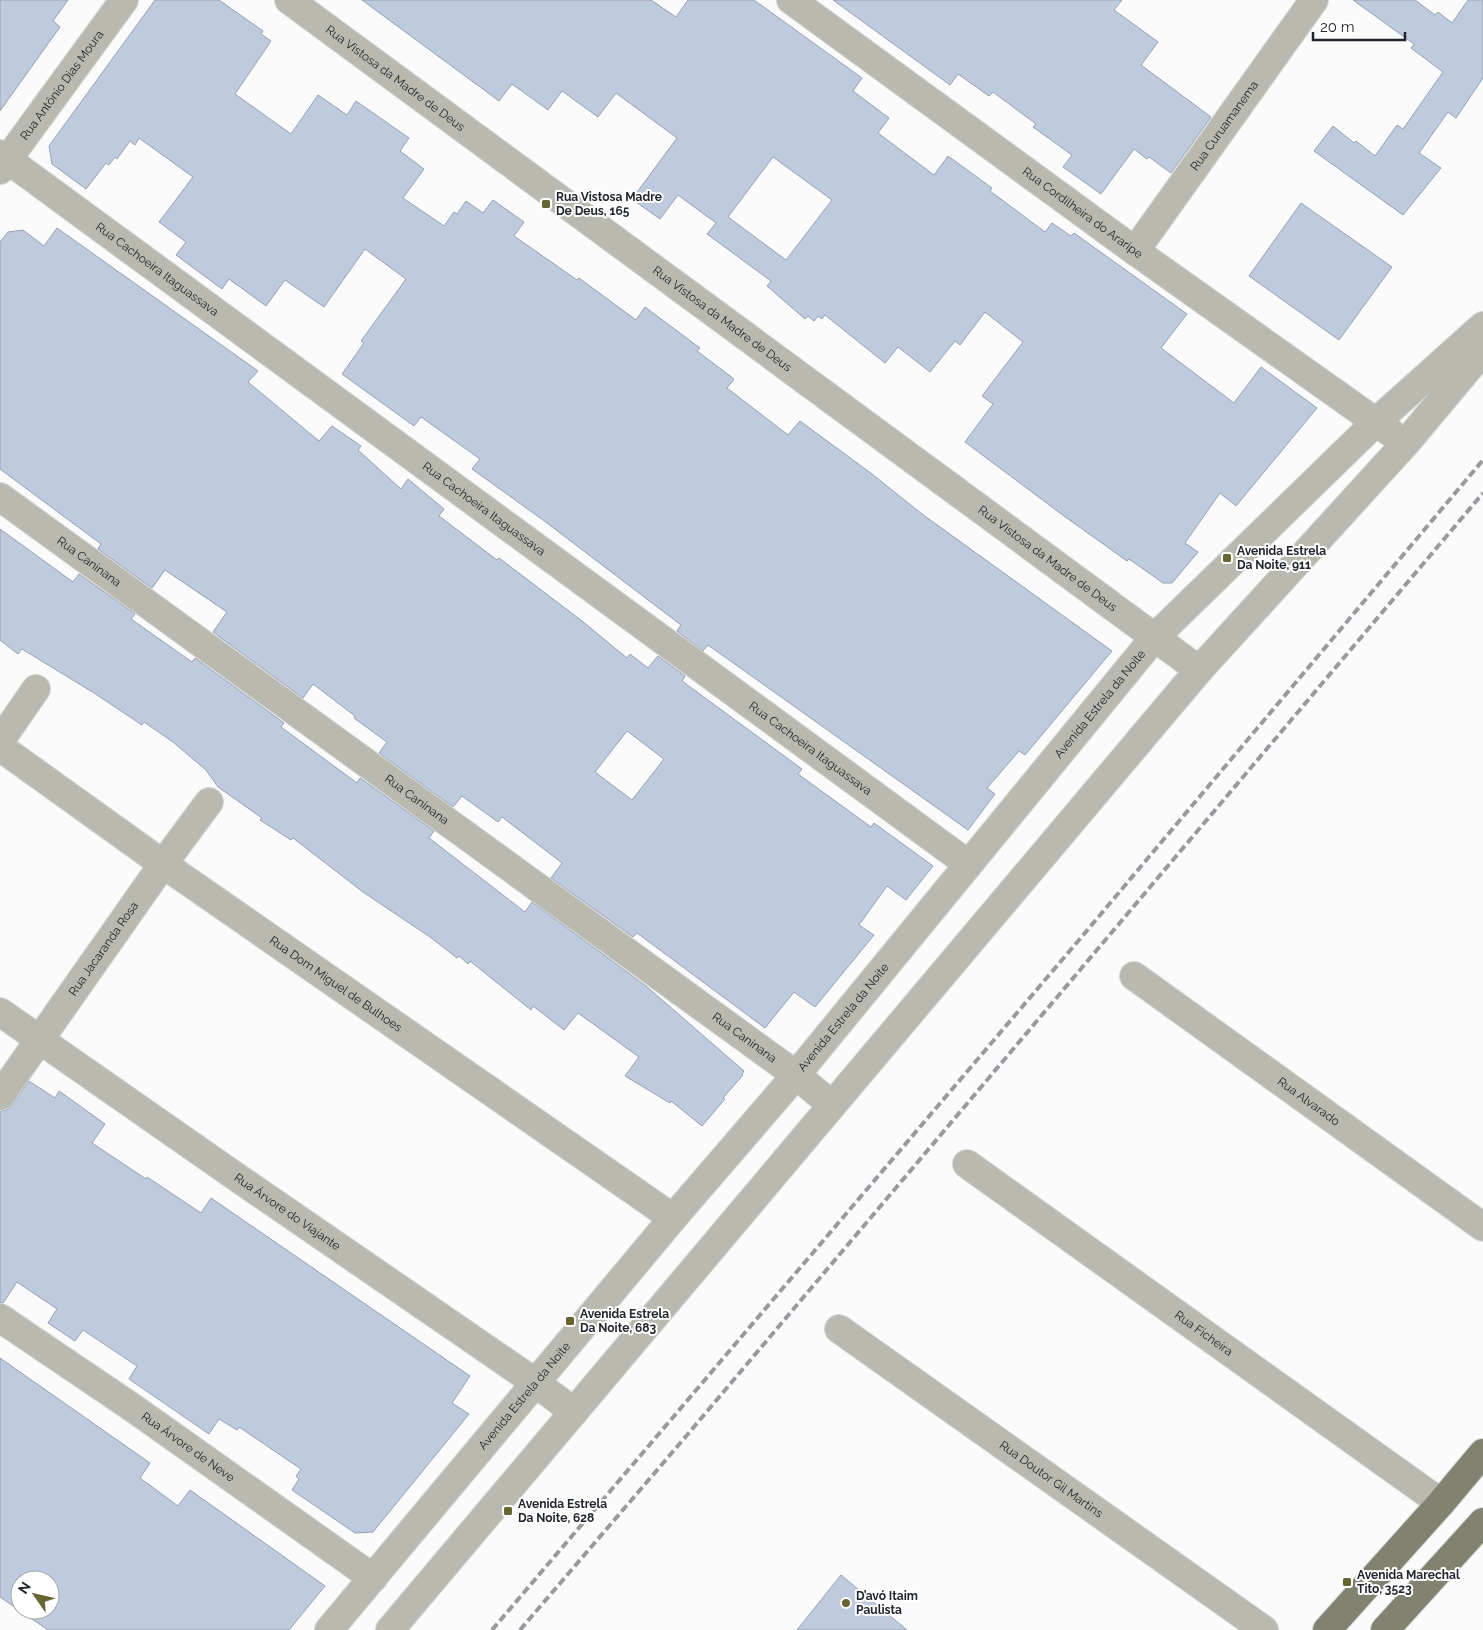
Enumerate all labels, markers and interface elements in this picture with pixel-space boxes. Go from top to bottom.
scale bar [1313,10,1406,42]
text: 20 m [1320,18,1355,36]
street label: Rua Vistosa da Madre de Deus [323,23,468,134]
street label: Rua Antônio Dias Moura [17,28,106,143]
street label: Rua Curuamanema [1188,78,1261,173]
street label: Rua Cordilheira do Araripe [1020,164,1145,261]
place label: Rua Vistosa Madre De Deus, 165 [556,190,662,218]
marker: Rua Vistosa Madre De Deus, 165 [540,198,552,210]
street label: Rua Cachoeira Itaguassava [93,220,221,319]
street label: Rua Vistosa da Madre de Deus [650,263,795,375]
street label: Rua Cachoeira Itaguassava [420,459,548,559]
street label: Rua Vistosa da Madre de Deus [975,503,1120,614]
street label: Rua Caninana [54,534,124,590]
place label: Avenida Estrela Da Noite, 911 [1237,544,1326,572]
marker: Avenida Estrela Da Noite, 911 [1221,552,1233,564]
street label: Avenida Estrela da Noite [1052,647,1148,761]
street label: Rua Cachoeira Itaguassava [746,699,875,798]
street label: Rua Caninana [382,772,452,828]
street label: Rua Jacaranda Rosa [66,899,141,998]
street label: Rua Dom Miguel de Bulhoes [267,933,405,1035]
street label: Avenida Estrela da Noite [795,960,892,1074]
street label: Rua Caninana [710,1010,779,1066]
street label: Rua Alvarado [1275,1074,1342,1129]
street label: Rua Árvore do Viajante [232,1171,343,1253]
place label: Avenida Estrela Da Noite, 683 [580,1307,669,1335]
street label: Rua Ficheira [1172,1308,1236,1359]
marker: Avenida Estrela Da Noite, 683 [564,1315,576,1327]
street label: Avenida Estrela da Noite [476,1339,573,1452]
street label: Rua Árvore de Neve [139,1409,237,1485]
street label: Rua Doutor Gil Martins [997,1438,1106,1521]
place label: Avenida Estrela Da Noite, 628 [518,1497,607,1525]
marker: Avenida Estrela Da Noite, 628 [502,1505,514,1517]
place label: Avenida Marechal Tito, 3523 [1357,1568,1460,1596]
north arrow [10,1570,60,1620]
marker: Avenida Marechal Tito, 3523 [1341,1576,1353,1588]
text: N [15,1579,34,1597]
place label: D’avó Itaim Paulista [856,1589,918,1617]
marker: D’avó Itaim Paulista [840,1597,852,1609]

